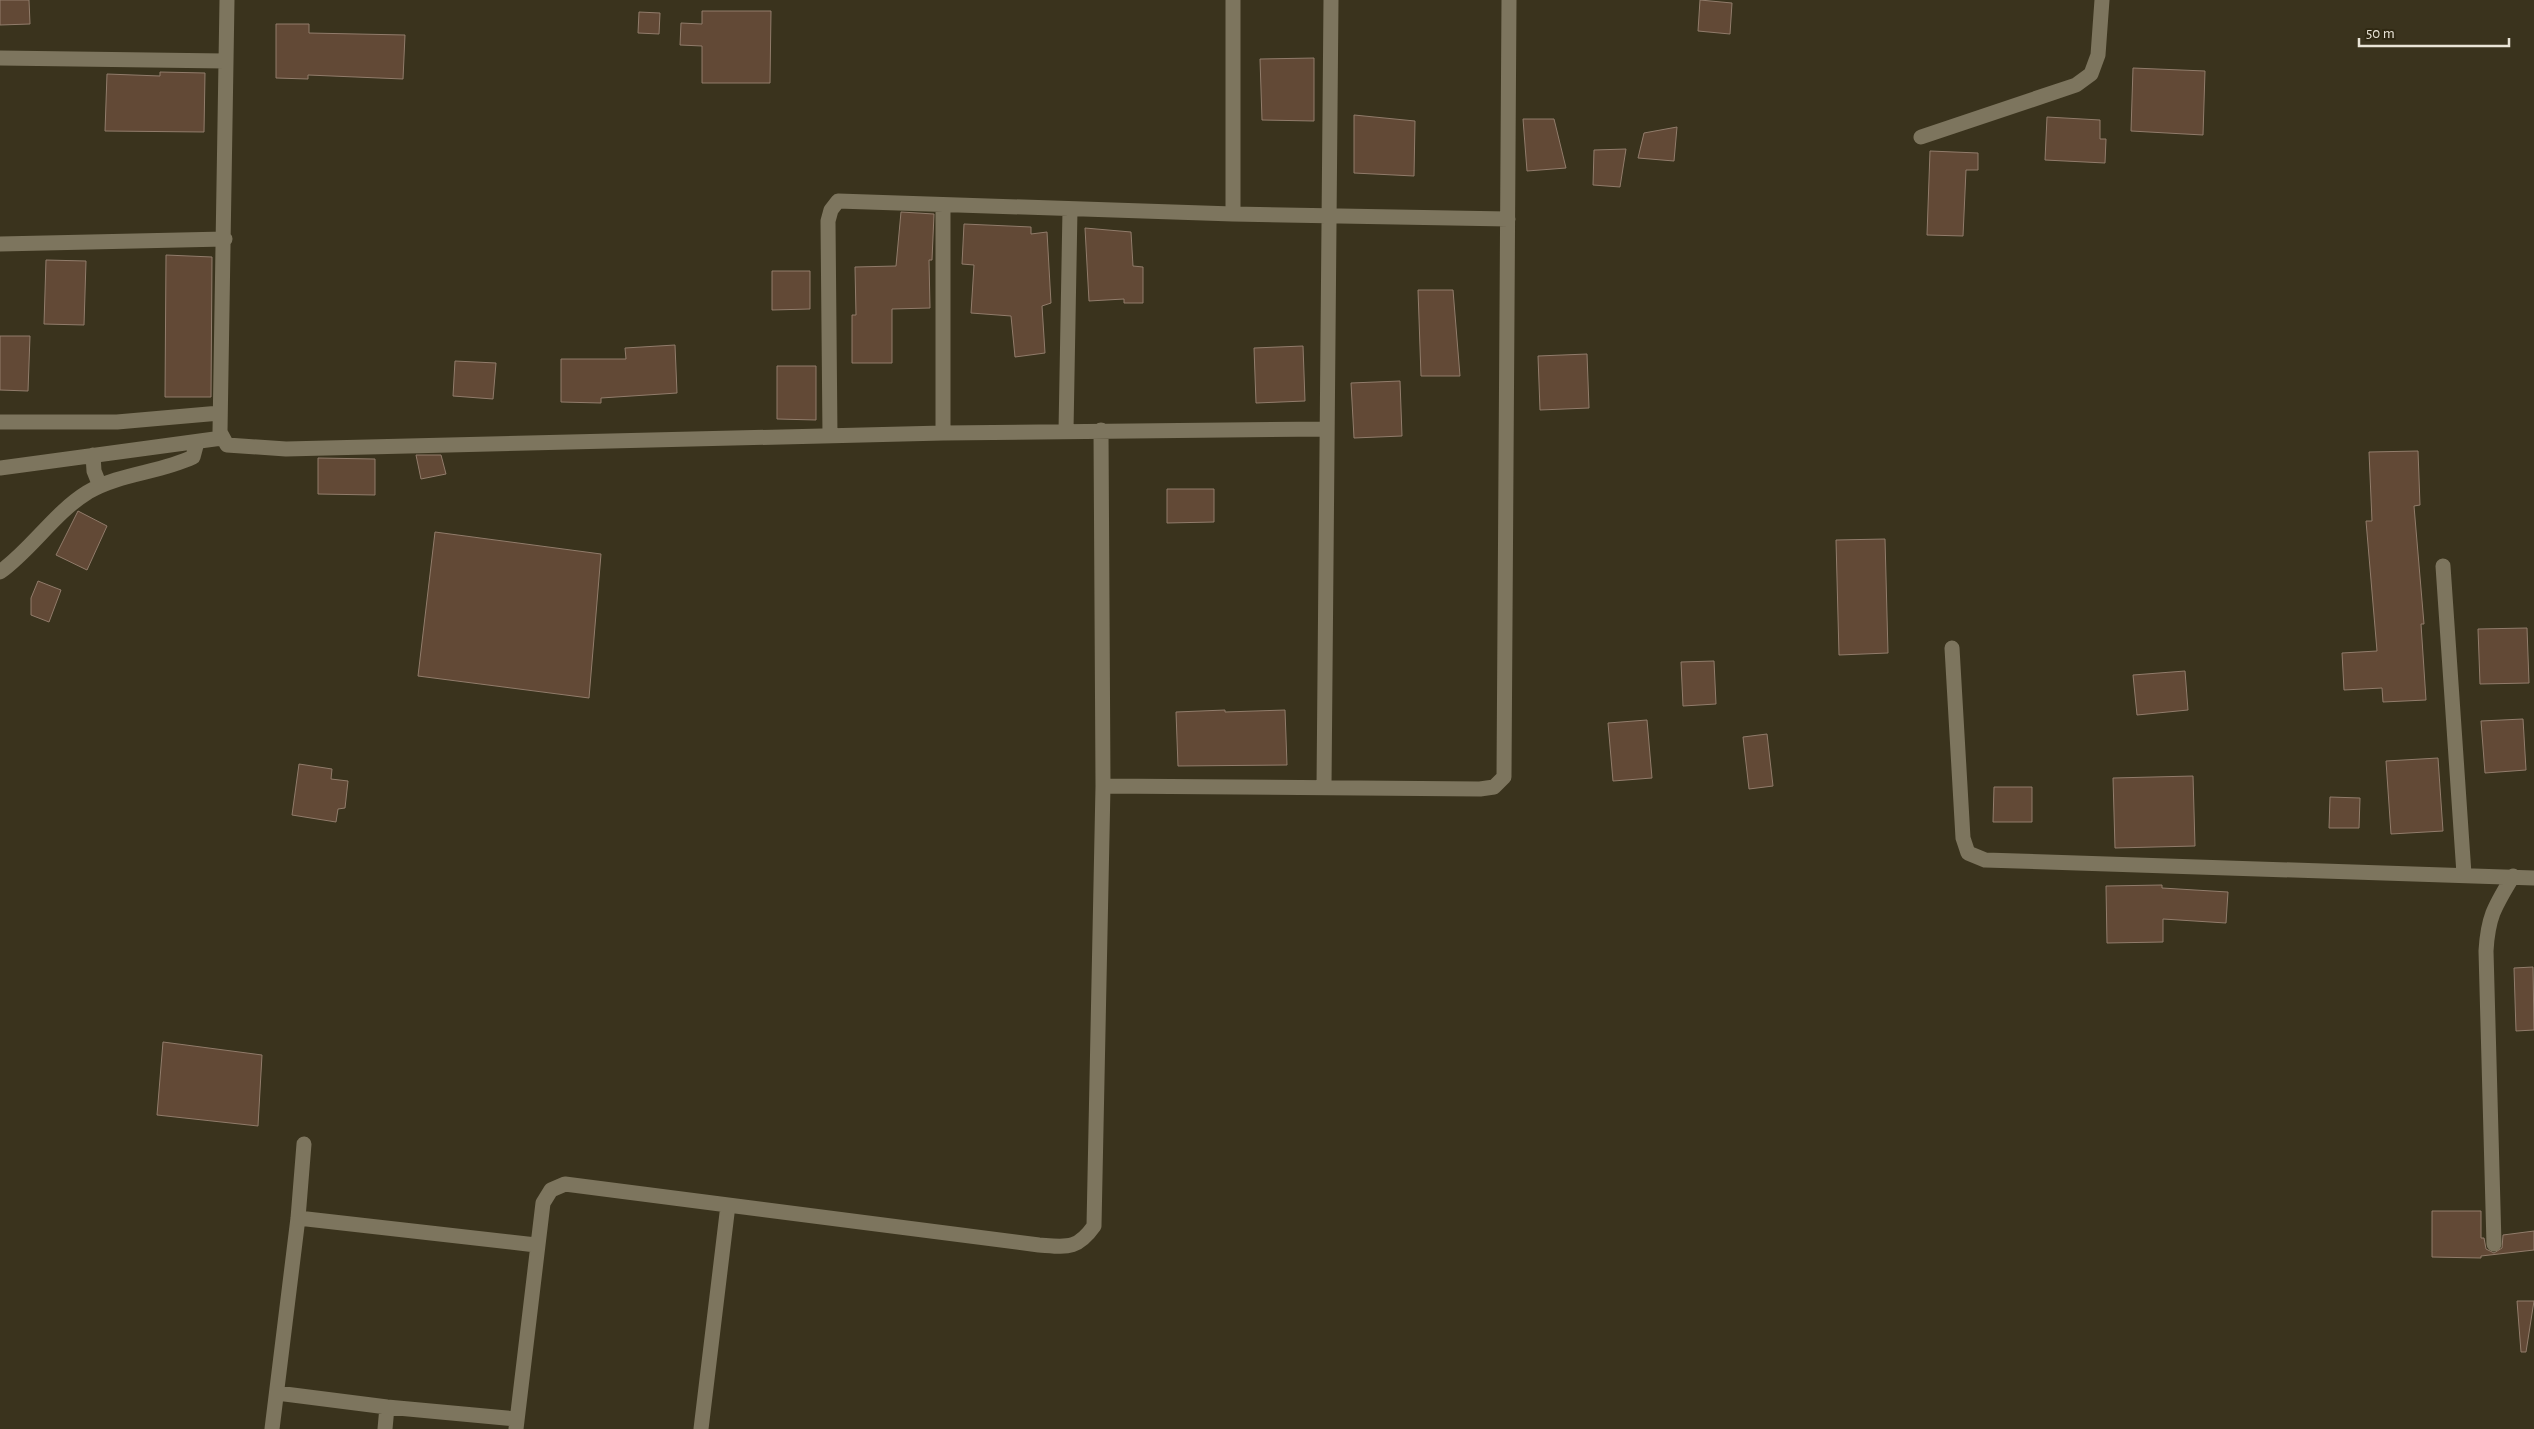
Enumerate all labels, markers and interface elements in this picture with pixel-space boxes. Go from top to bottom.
scale bar [2359,15,2509,47]
text: 50 m [2366,26,2395,41]

